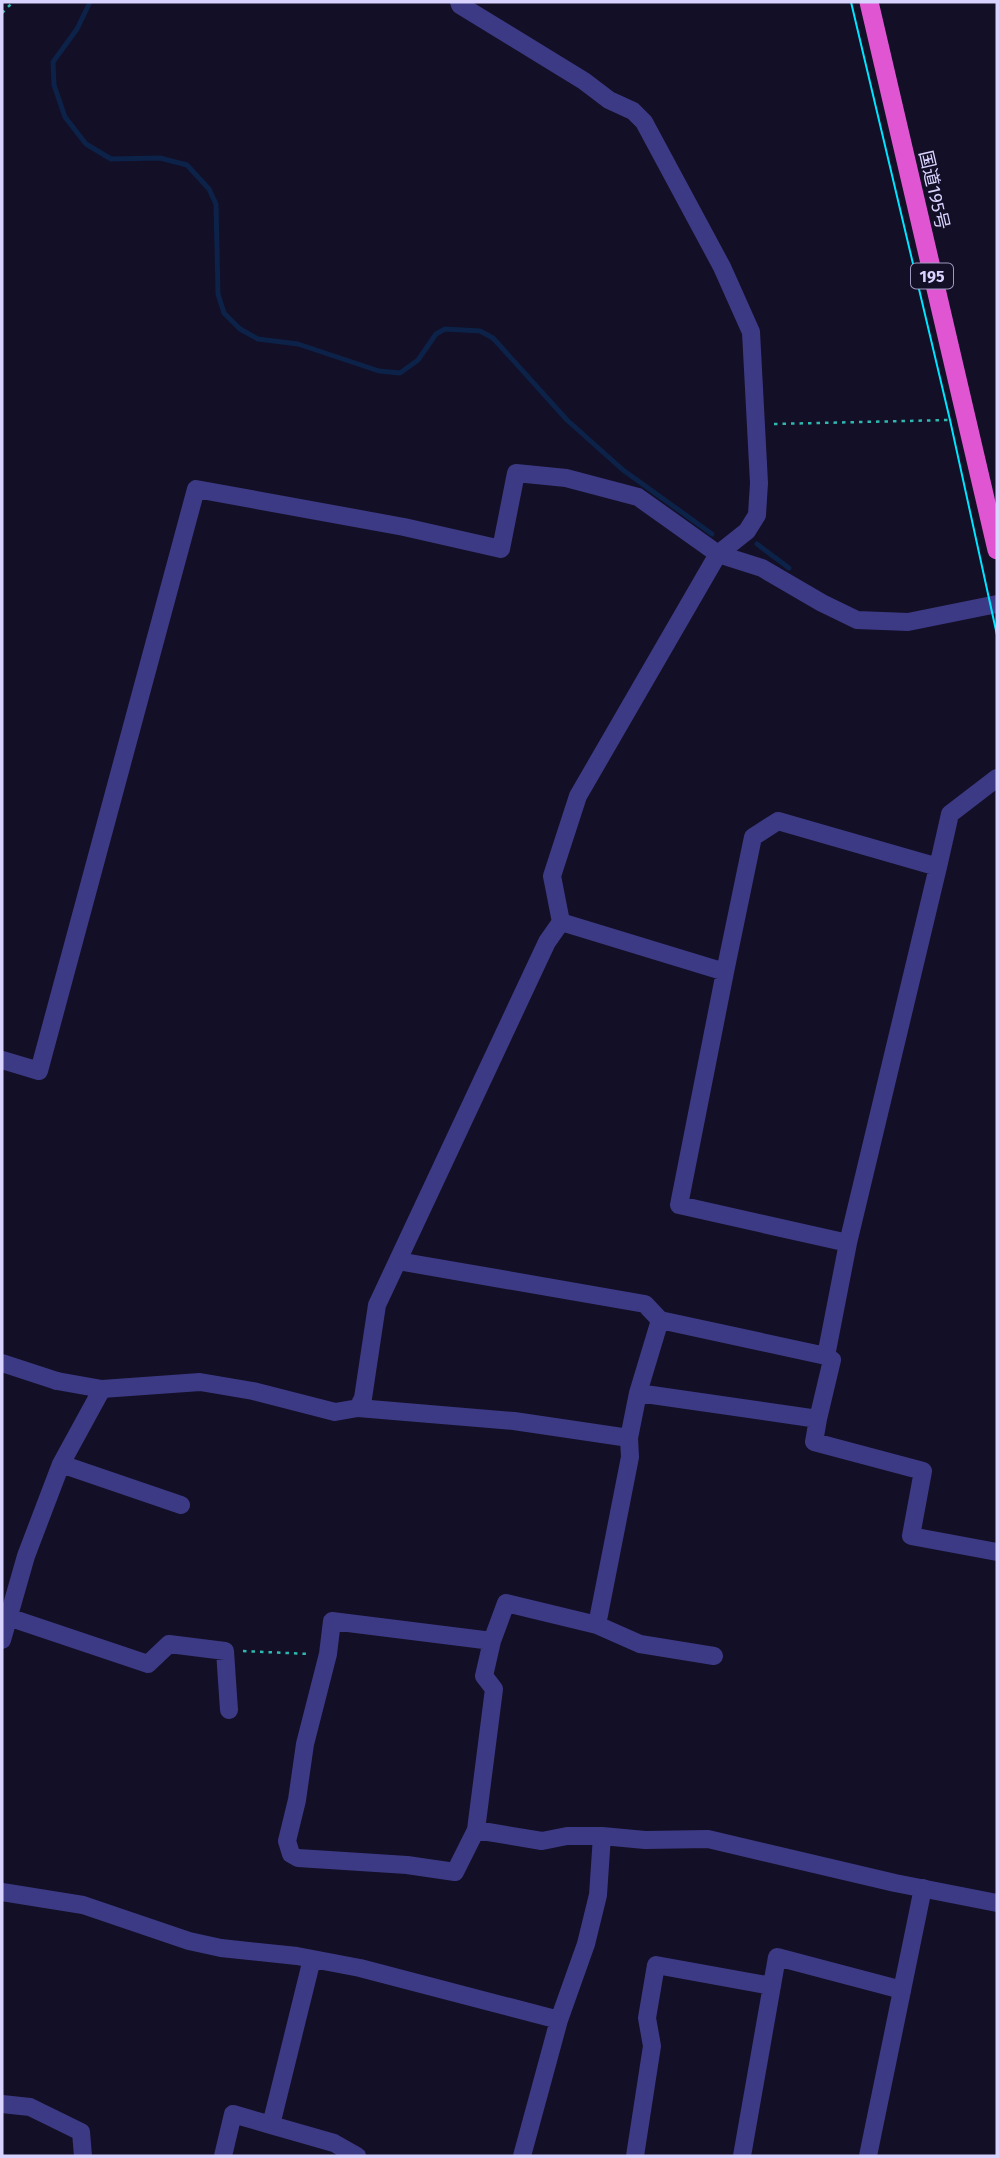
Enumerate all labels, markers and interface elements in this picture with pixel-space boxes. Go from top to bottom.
street label: 国道195号 [914,148,954,232]
road number: 195 [911,264,953,288]

